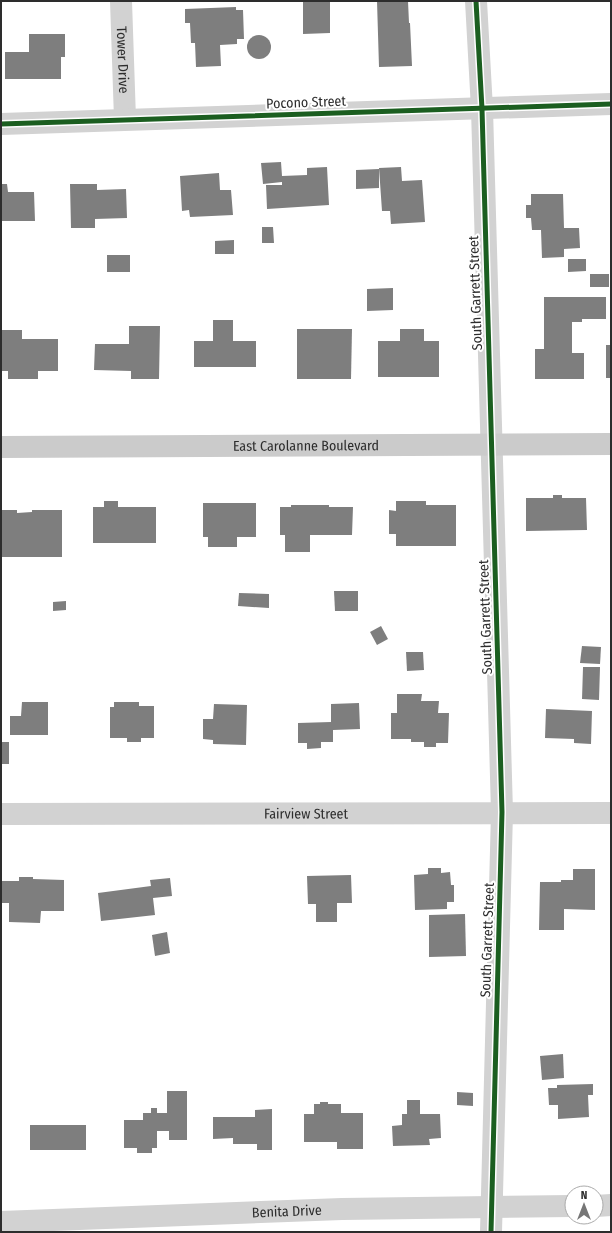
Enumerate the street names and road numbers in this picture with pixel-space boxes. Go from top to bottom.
street label: Tower Drive [113,26,132,94]
street label: Pocono Street [266,93,347,112]
street label: South Garrett Street [465,235,486,351]
street label: East Carolanne Boulevard [233,437,379,455]
street label: South Garrett Street [475,559,496,675]
street label: Fairview Street [264,805,349,823]
street label: South Garrett Street [477,882,498,998]
street label: Benita Drive [252,1202,322,1221]

